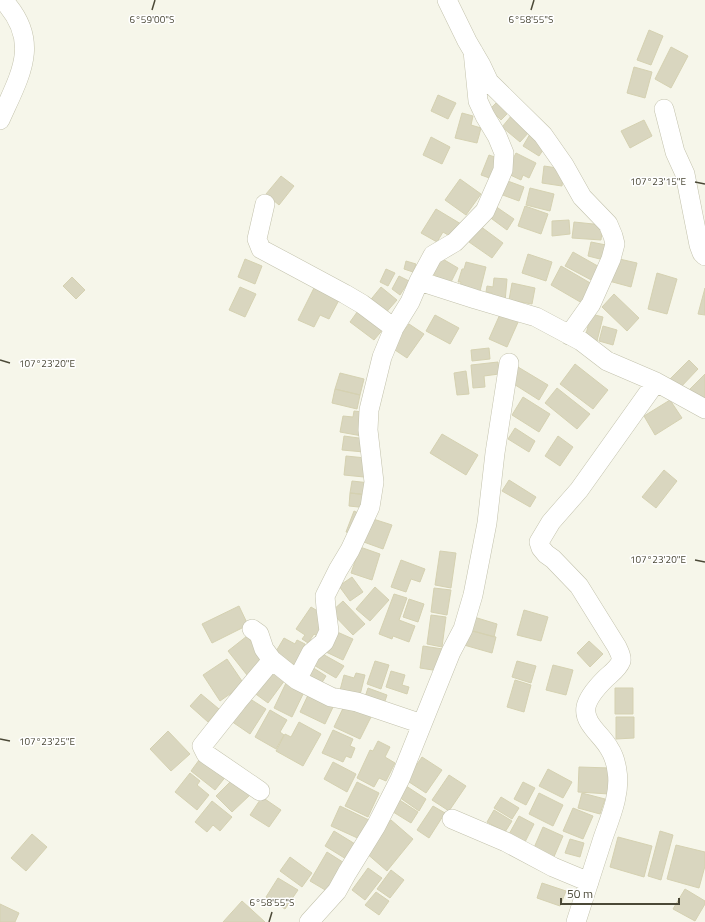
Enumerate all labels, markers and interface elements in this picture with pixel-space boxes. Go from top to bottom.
text: 6°59'00"S [130,12,174,27]
text: 6°58'55"S [509,12,553,27]
text: 107°23'15"E [630,174,687,189]
text: 107°23'20"E [19,356,76,371]
text: 107°23'20"E [630,552,687,567]
text: 107°23'25"E [19,734,76,749]
scale bar [561,880,679,906]
text: 50 m [567,884,593,903]
text: 6°58'55"S [250,895,294,910]

